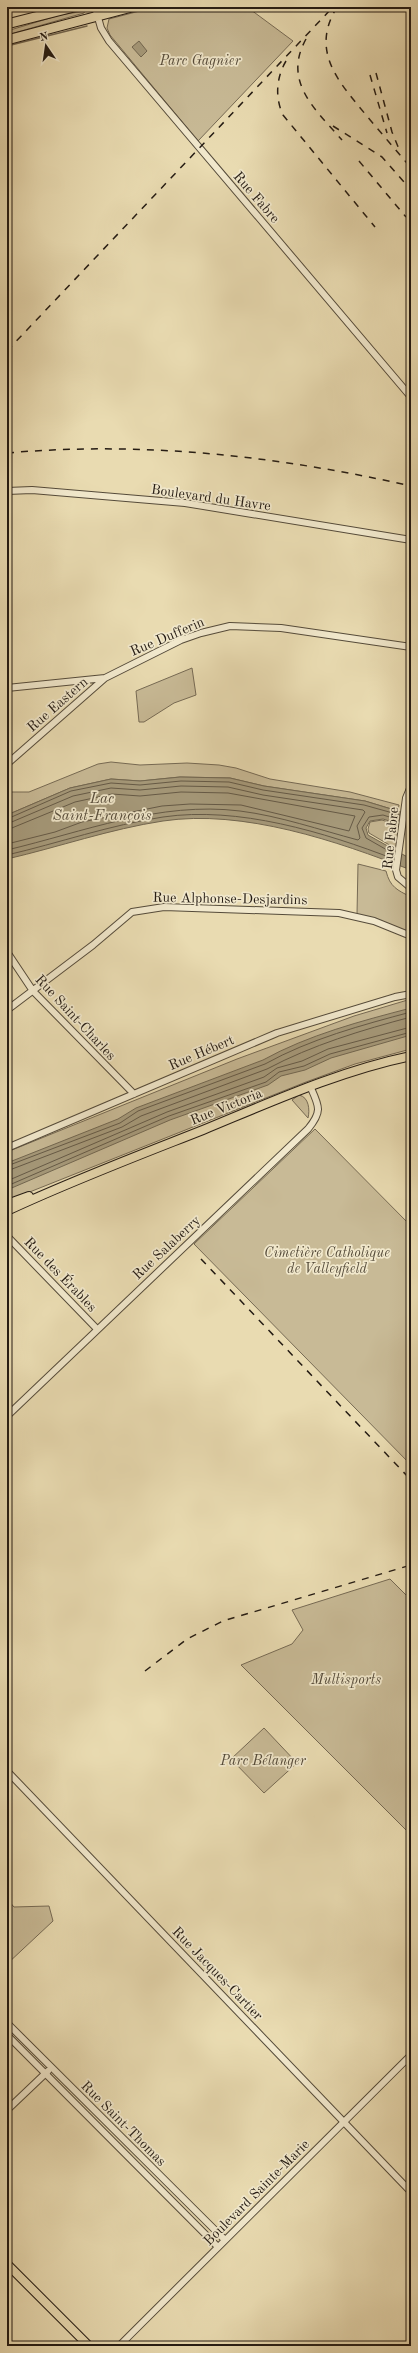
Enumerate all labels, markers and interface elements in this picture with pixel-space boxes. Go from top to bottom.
north arrow [26,26,66,66]
text: N [39,31,50,44]
park label: Parc Gagnier [159,54,241,69]
street label: Rue Fabre [230,169,282,226]
street label: Boulevard du Havre [150,483,272,513]
street label: Rue Dufferin [128,615,207,659]
street label: Rue Eastern [25,675,91,735]
water label: Lac Saint-François [52,792,152,824]
street label: Rue Fabre [381,806,401,870]
street label: Rue Alphonse-Desjardins [153,891,307,907]
street label: Rue Saint-Charles [32,972,118,1063]
street label: Rue Hébert [167,1033,236,1073]
street label: Rue Victoria [188,1086,264,1128]
street label: Rue Salaberry [130,1213,204,1282]
street label: Rue des Érables [21,1233,101,1315]
park label: Cimetière Catholique de Valleyfield [264,1246,390,1277]
park label: Multisports [310,1673,381,1688]
park label: Parc Bélanger [219,1754,307,1769]
street label: Rue Jacques-Cartier [169,1924,265,2023]
street label: Rue Saint-Thomas [78,2079,168,2169]
street label: Boulevard Sainte-Marie [201,2137,312,2248]

